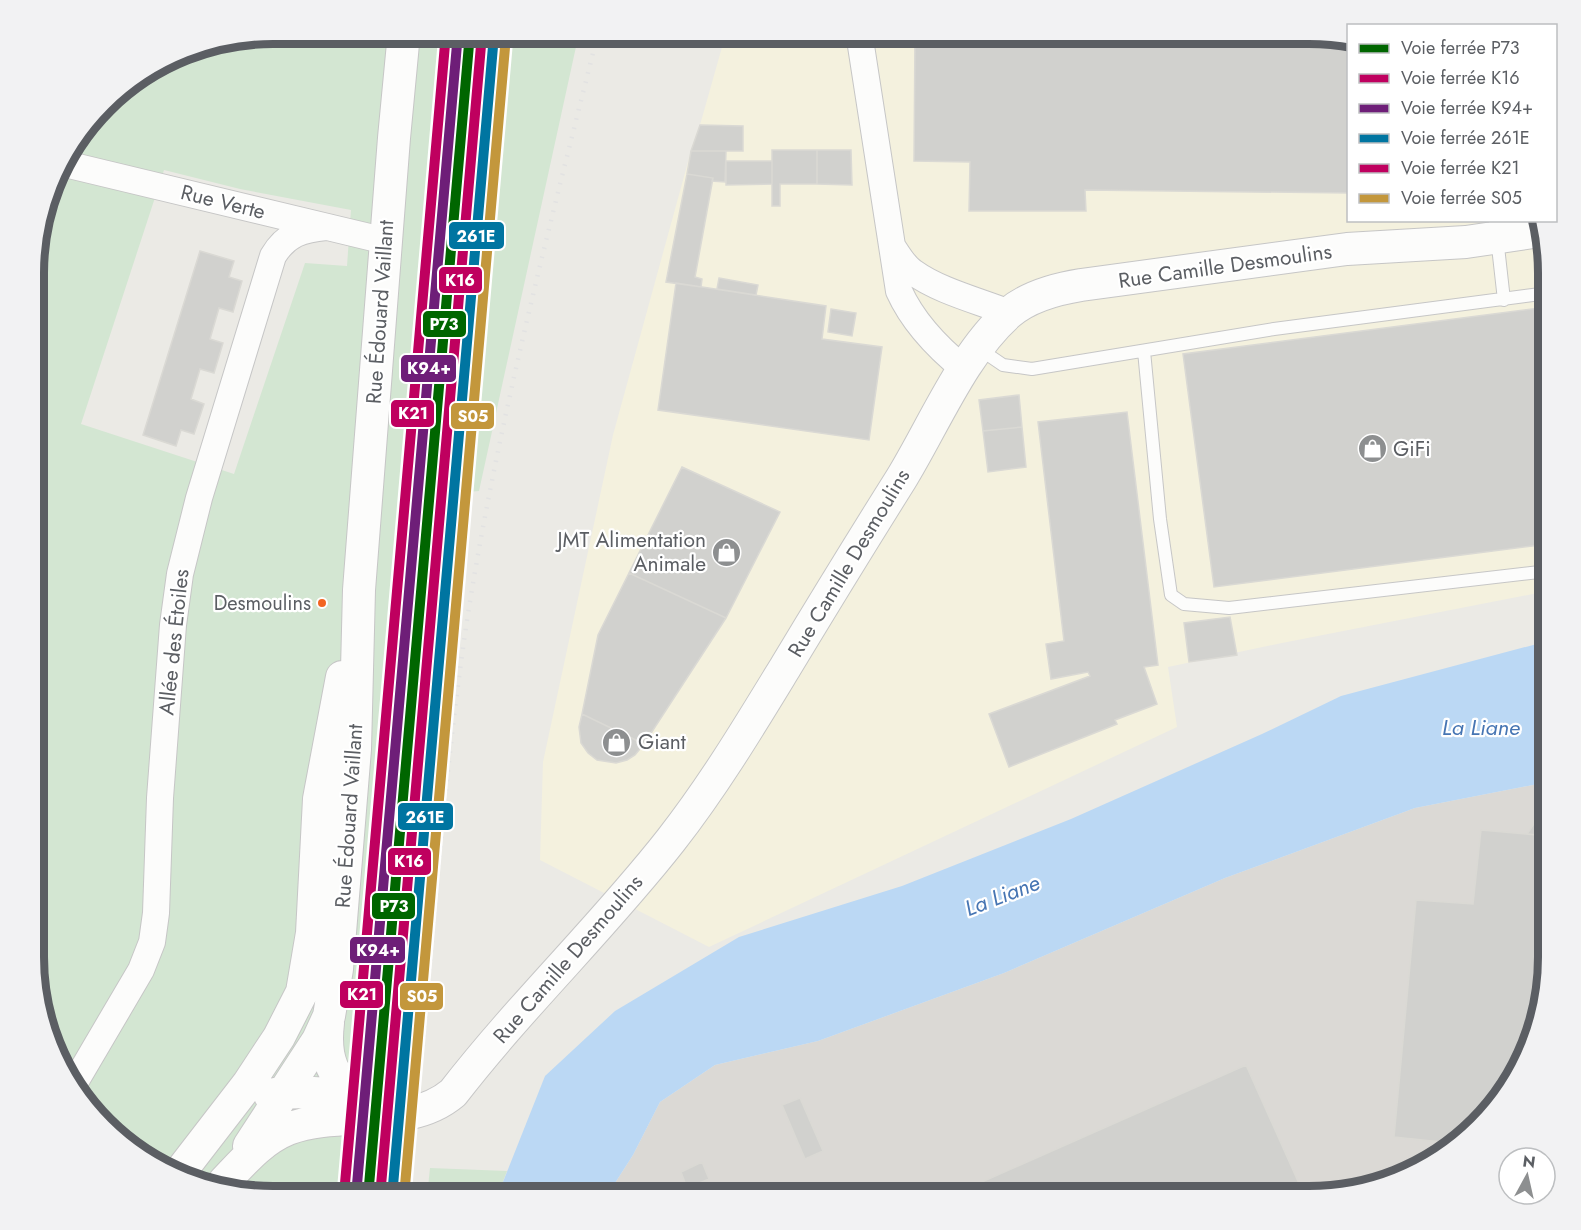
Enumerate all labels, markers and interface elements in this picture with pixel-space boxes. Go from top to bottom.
legend [1347,24,1557,222]
text: Voie ferrée P73 [1401,35,1520,61]
text: Voie ferrée K16 [1401,65,1520,91]
text: Voie ferrée K94+ [1401,95,1533,121]
text: Voie ferrée 261E [1401,125,1530,151]
text: Voie ferrée K21 [1401,155,1520,181]
street label: Rue Verte [178,177,269,227]
text: Voie ferrée S05 [1401,185,1522,211]
street label: Rue Édouard Vaillant [359,219,401,405]
line badge: 261E [448,221,505,250]
text: 261E [457,225,496,248]
street label: Rue Camille Desmoulins [1116,236,1334,296]
line badge: K16 [438,266,483,294]
text: K16 [445,269,475,292]
line badge: P73 [422,310,467,338]
text: P73 [429,313,459,336]
line badge: K94+ [400,354,457,383]
text: K94+ [407,357,451,380]
line badge: K21 [390,399,435,428]
text: K21 [398,402,428,425]
line badge: S05 [450,402,495,430]
text: S05 [458,405,488,428]
shop icon: GiFi [1356,433,1388,465]
place label: GiFi [1393,434,1431,464]
street label: Rue Camille Desmoulins [781,463,917,663]
place label: JMT Alimentation Animale [554,525,706,579]
shop icon: JMT Alimentation Animale [711,536,743,568]
street label: Allée des Étoiles [151,568,197,716]
place label: Desmoulins [214,589,311,618]
marker: Desmoulins [316,597,328,609]
water label: La Liane [1442,711,1520,743]
street label: Rue Édouard Vaillant [328,723,370,909]
shop icon: Giant [601,726,633,758]
place label: Giant [638,727,686,757]
line badge: 261E [397,802,454,831]
text: 261E [406,806,445,829]
line badge: K16 [387,847,432,876]
text: K16 [394,850,424,873]
water label: La Liane [960,866,1044,924]
street label: Rue Camille Desmoulins [486,868,650,1050]
line badge: P73 [371,892,416,920]
text: P73 [379,895,409,918]
line badge: K94+ [349,936,406,964]
text: K94+ [356,939,400,962]
line badge: K21 [339,980,384,1009]
line badge: S05 [399,982,444,1011]
text: K21 [347,983,377,1006]
text: S05 [407,985,437,1008]
north arrow [1497,1146,1557,1206]
text: N [1521,1149,1537,1174]

